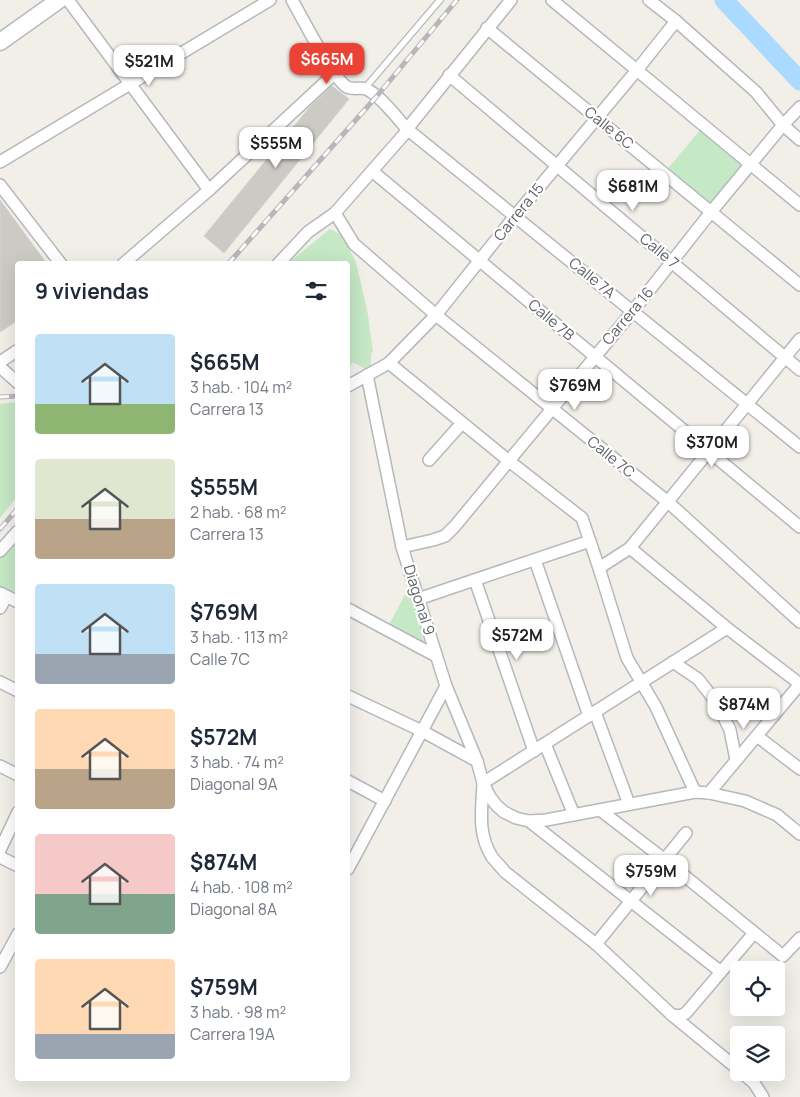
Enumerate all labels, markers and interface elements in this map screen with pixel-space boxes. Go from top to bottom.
pin: $665M [292,42,362,85]
pin: $521M [114,44,184,87]
text: $665M [301,48,354,70]
text: $521M [124,50,174,72]
street label: Calle 6C [580,101,639,154]
pin: $555M [241,126,311,169]
text: $555M [250,132,302,154]
pin: $681M [598,170,668,212]
text: $681M [608,175,658,197]
street label: Carrera 15 [489,178,549,245]
street label: Calle 7 [635,228,683,273]
street label: Calle 7A [565,252,620,303]
text: 9 viviendas [35,277,149,305]
icon: filters [302,277,330,305]
street label: Carrera 16 [597,282,658,349]
street label: Calle 7B [524,294,579,345]
text: $665M [190,348,260,376]
icon: home [75,354,135,414]
pin: $769M [540,368,610,411]
text: $769M [549,374,601,396]
text: 3 hab. · 104 m² [190,376,292,398]
text: Carrera 13 [190,398,264,420]
pin: $370M [677,426,747,468]
street label: Calle 7C [583,431,640,483]
text: $370M [686,431,738,453]
text: $555M [190,473,258,501]
icon: home [75,479,135,539]
text: 2 hab. · 68 m² [190,501,286,523]
text: Carrera 13 [190,523,264,545]
street label: Diagonal 9 [399,562,440,638]
text: $769M [190,598,258,626]
icon: home [75,604,135,664]
pin: $572M [482,618,552,661]
text: $572M [491,624,543,646]
text: 3 hab. · 113 m² [190,626,288,648]
text: Calle 7C [190,648,250,670]
pin: $874M [709,688,779,730]
text: $874M [718,693,770,715]
text: $572M [190,723,257,751]
icon: home [75,729,135,789]
text: 3 hab. · 74 m² [190,751,284,773]
text: Diagonal 9A [190,773,278,795]
text: $874M [190,848,257,876]
icon: home [75,854,135,914]
pin: $759M [616,854,686,897]
text: $759M [625,860,677,882]
text: 4 hab. · 108 m² [190,876,293,898]
text: Diagonal 8A [190,898,277,920]
map controls [730,961,785,1081]
button: locate [730,961,785,1016]
text: $759M [190,973,258,1001]
icon: home [75,979,135,1039]
text: 3 hab. · 98 m² [190,1001,286,1023]
text: Carrera 19A [190,1023,275,1045]
button: layers [730,1026,785,1081]

